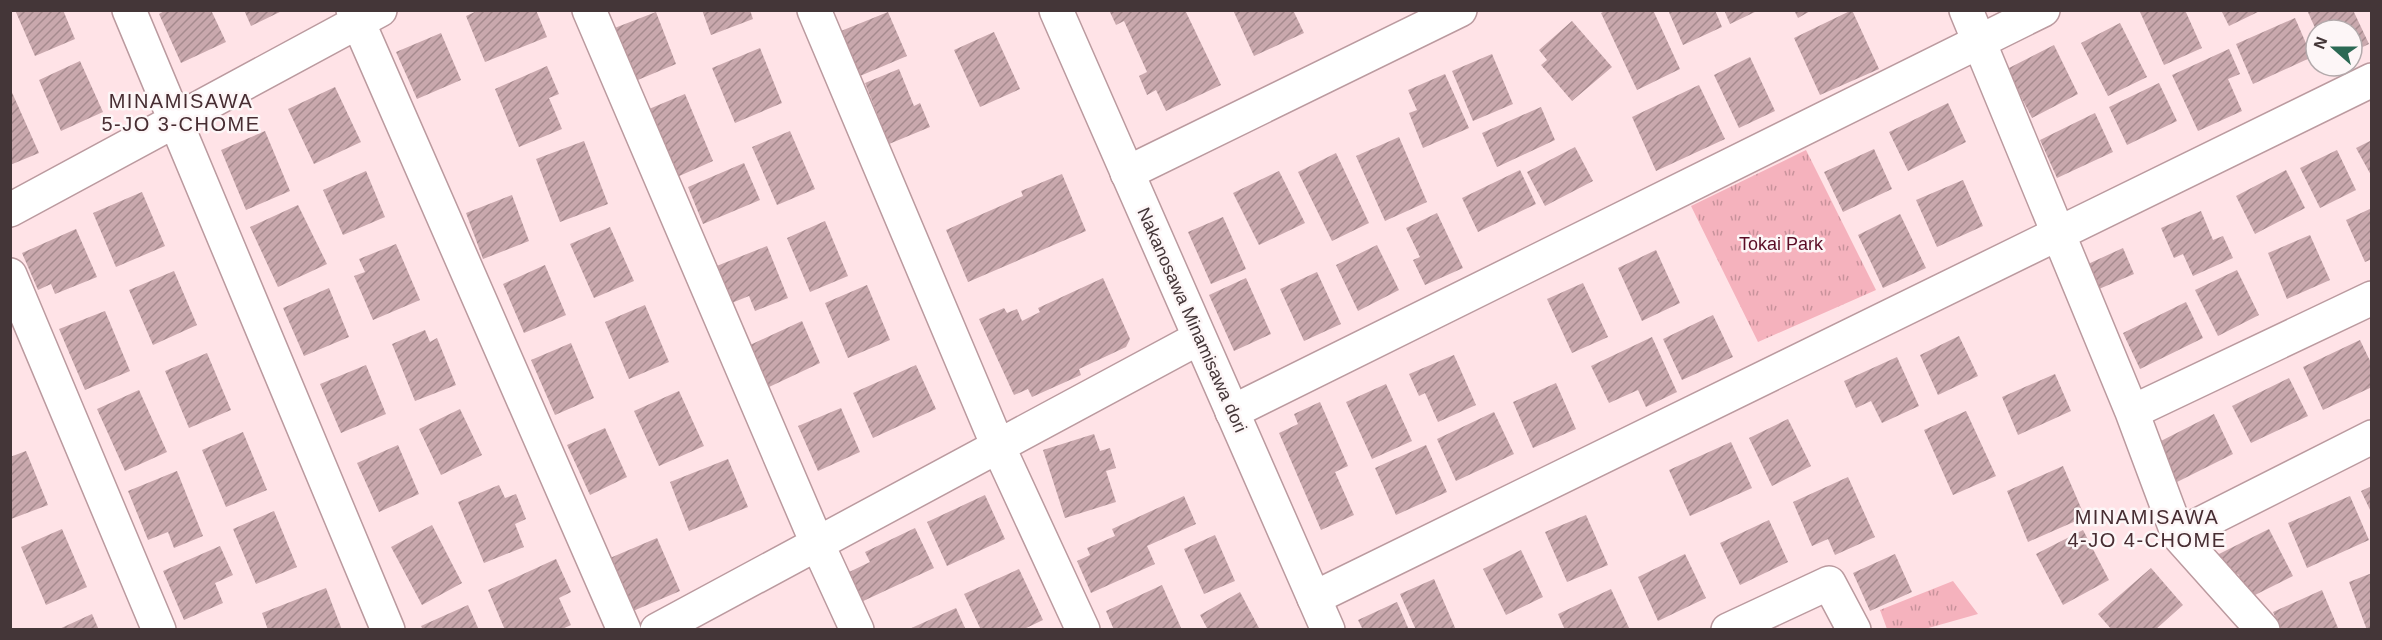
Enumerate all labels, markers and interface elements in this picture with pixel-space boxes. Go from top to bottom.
north arrow [2304,18,2364,78]
text: N [2310,34,2330,51]
district label: MINAMISAWA 5-JO 3-CHOME [101,90,261,135]
street label: Nakanosawa Minamisawa dori [1133,204,1251,436]
park label: Tokai Park [1739,234,1824,254]
district label: MINAMISAWA 4-JO 4-CHOME [2067,506,2227,551]

